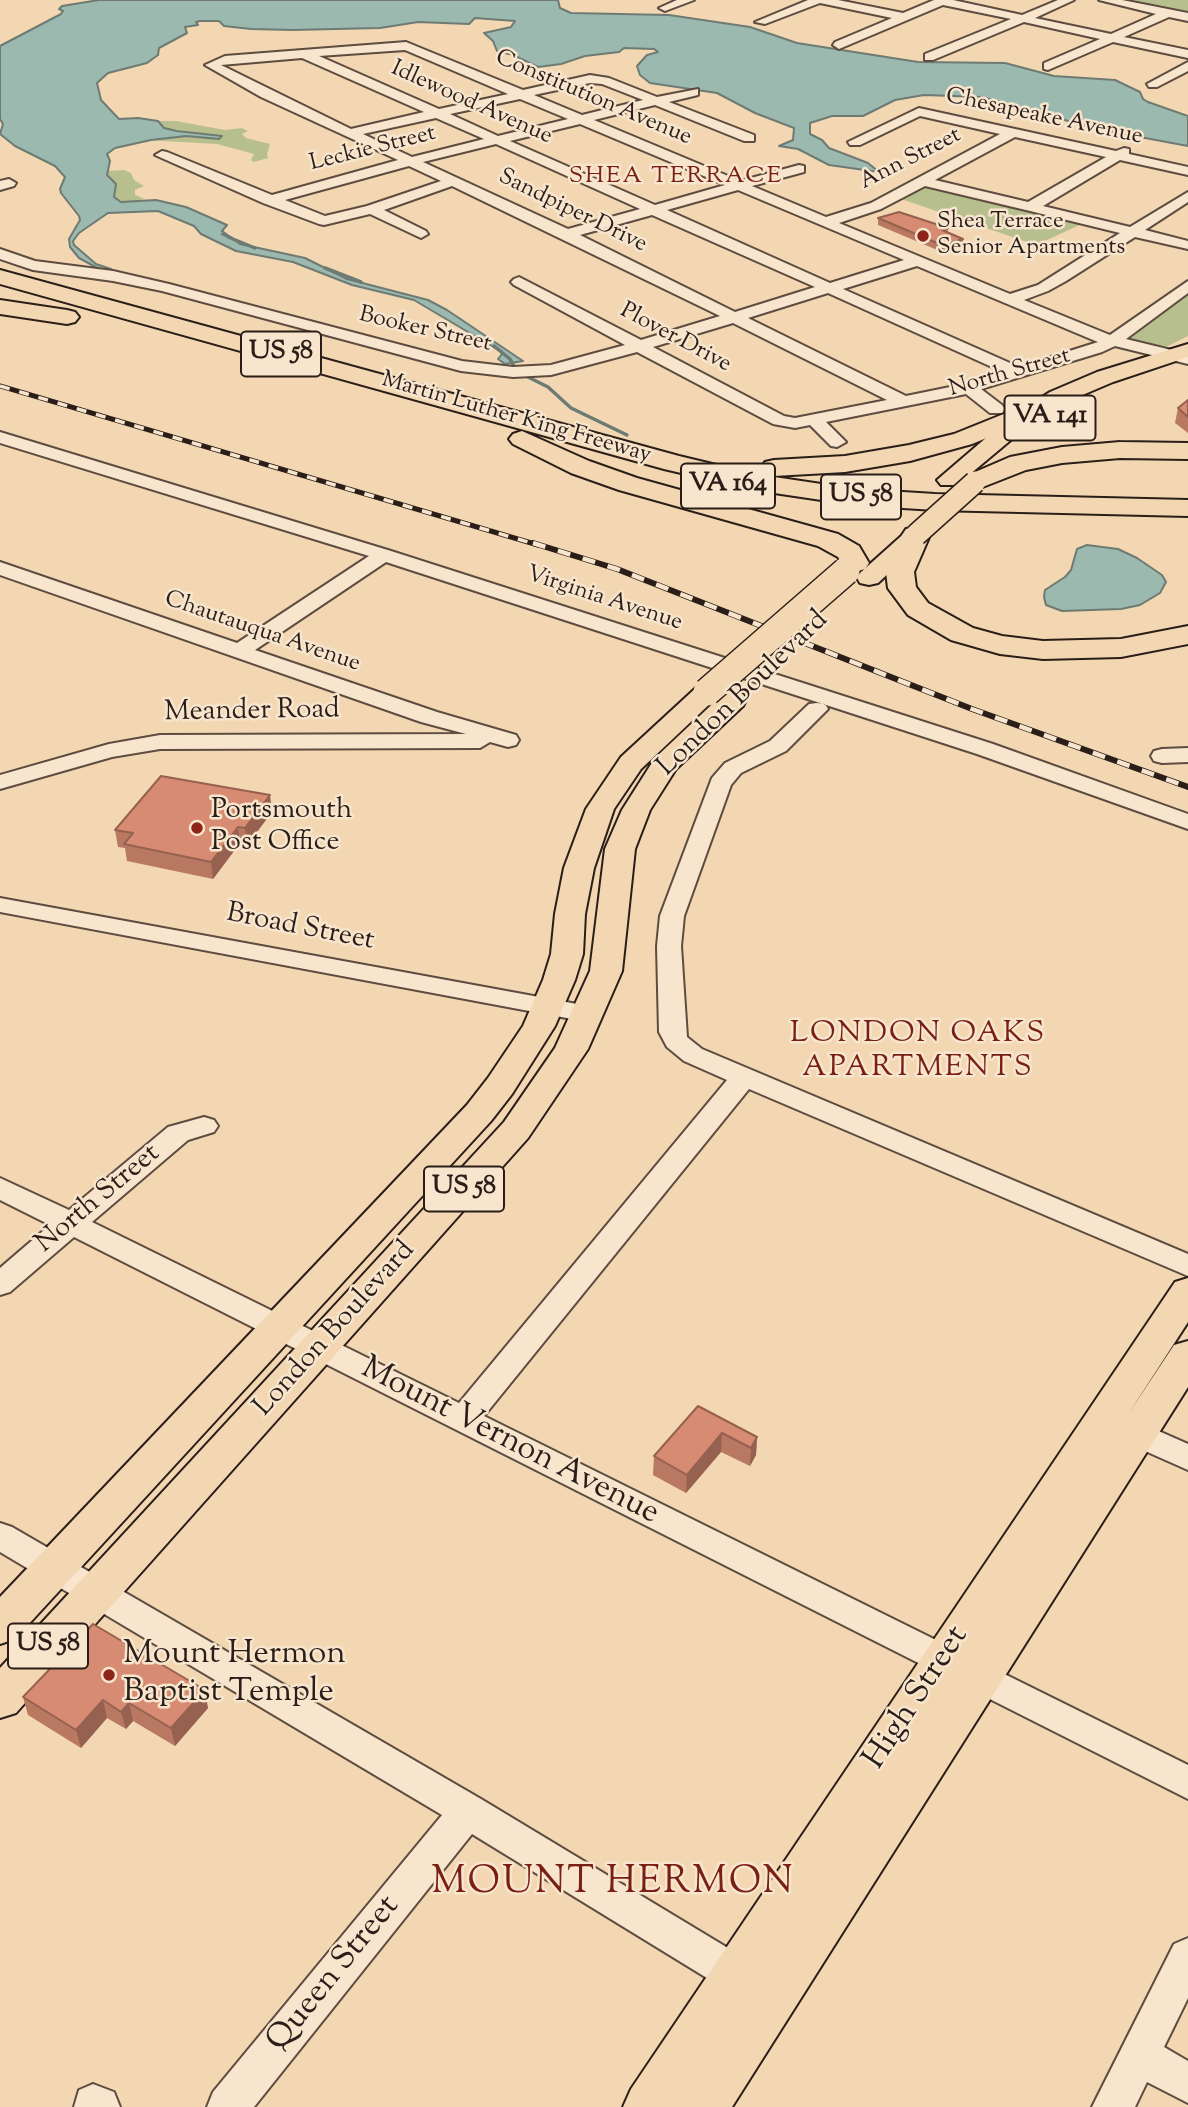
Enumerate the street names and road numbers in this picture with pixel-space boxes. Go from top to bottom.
street label: Constitution Avenue [491,45,695,153]
street label: Idlewood Avenue [386,56,556,152]
street label: Chesapeake Avenue [943,84,1145,152]
street label: Leckie Street [307,121,439,179]
street label: Ann Street [856,123,966,197]
street label: Sandpiper Drive [493,164,651,260]
street label: Plover Drive [615,298,735,380]
street label: Booker Street [356,302,494,360]
road number: US 58 [241,332,321,376]
street label: North Street [946,344,1074,404]
street label: Martin Luther King Freeway [378,367,654,471]
road number: VA 141 [1004,396,1096,440]
road number: VA 164 [681,464,775,508]
road number: US 58 [821,475,901,520]
street label: Virginia Avenue [522,562,686,638]
street label: Chautauqua Avenue [160,587,364,679]
street label: London Boulevard [652,605,836,785]
street label: Meander Road [164,695,340,731]
street label: Broad Street [223,898,377,960]
street label: North Street [30,1138,168,1262]
road number: US 58 [424,1166,504,1212]
street label: London Boulevard [248,1235,424,1425]
street label: Mount Vernon Avenue [353,1351,665,1535]
street label: High Street [857,1620,979,1778]
road number: US 58 [8,1624,88,1668]
street label: Queen Street [260,1889,410,2061]

